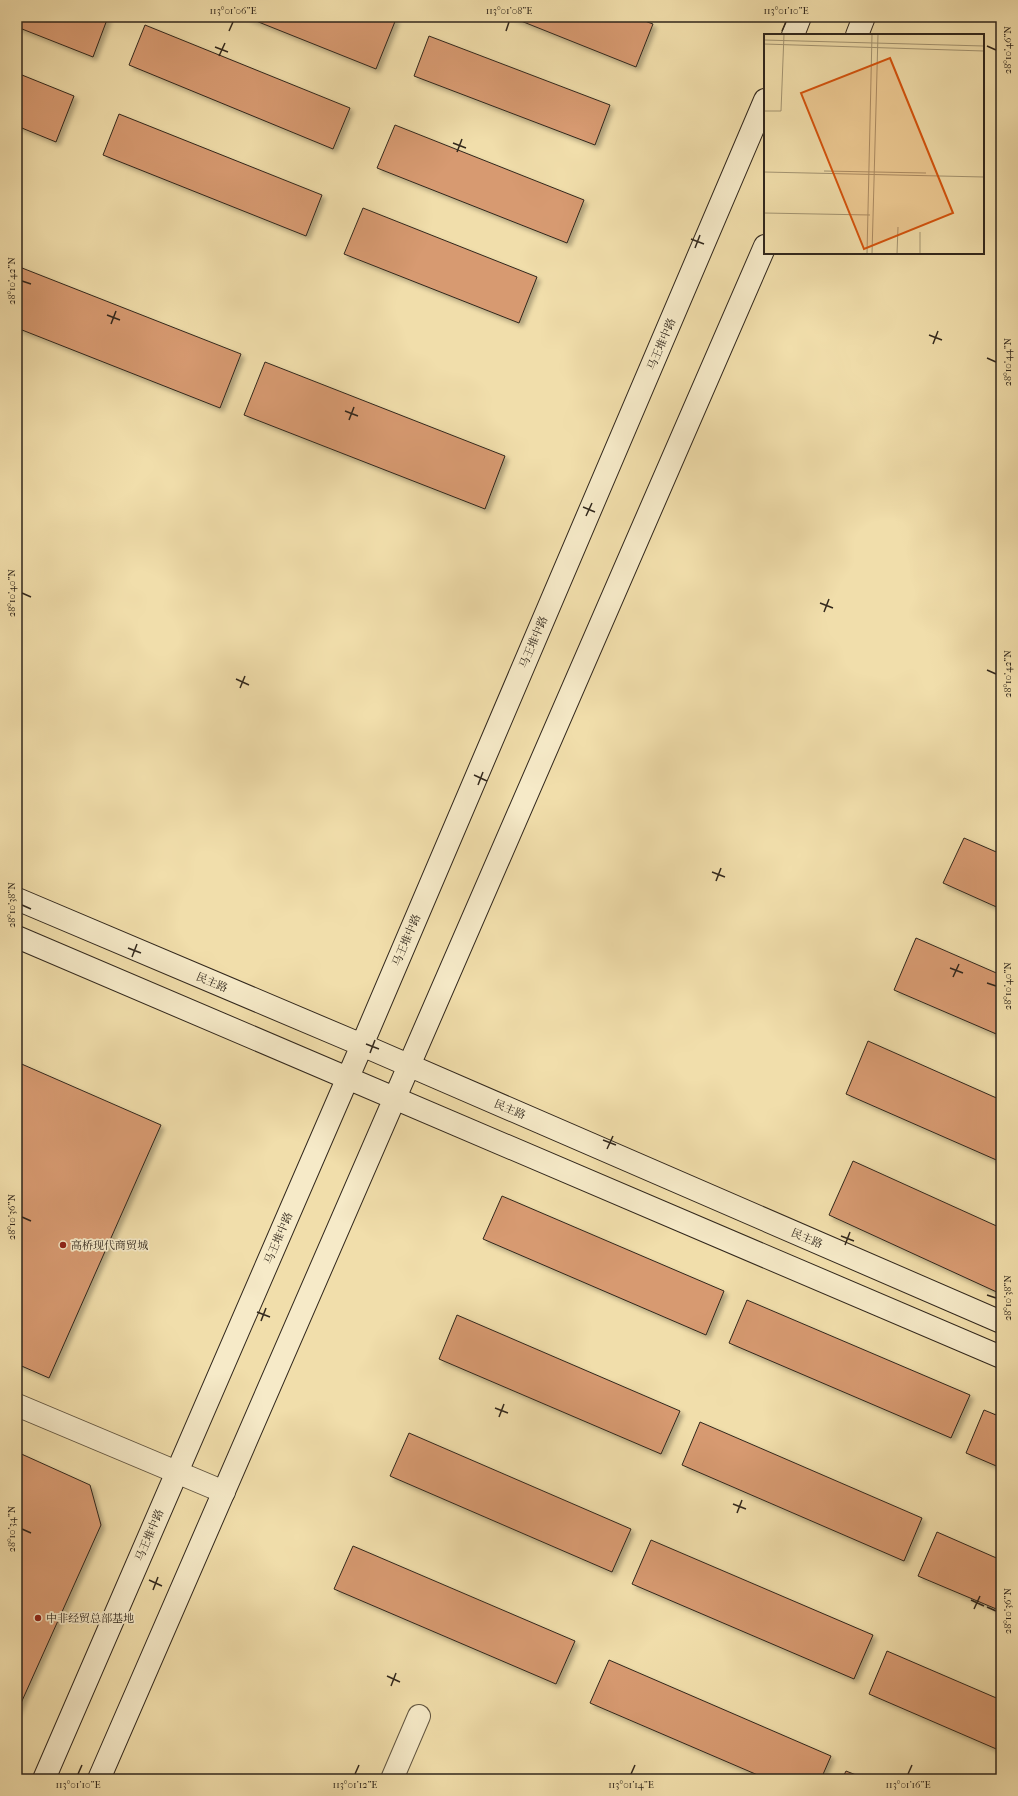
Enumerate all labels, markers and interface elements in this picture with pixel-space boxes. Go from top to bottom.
text: 113°01'06"E [210,5,256,17]
text: 113°01'08"E [486,5,532,17]
text: 113°01'10"E [763,5,809,17]
text: 28°10'46"N [1002,26,1014,74]
inset map [764,34,984,254]
text: 28°10'42"N [6,257,18,305]
street label: 马王堆中路 [645,316,678,372]
text: 28°10'44"N [1002,337,1014,386]
text: 28°10'40"N [6,569,18,617]
street label: 马王堆中路 [517,614,550,670]
text: 28°10'42"N [1002,650,1014,698]
text: 28°10'38"N [6,882,18,928]
street label: 马王堆中路 [390,912,423,968]
text: 28°10'40"N [1002,962,1014,1010]
street label: 民主路 [194,970,230,995]
street label: 民主路 [492,1097,528,1122]
text: 28°10'36"N [6,1194,18,1240]
street label: 马王堆中路 [262,1210,295,1266]
street label: 民主路 [789,1226,825,1251]
place label: 高桥现代商贸城 [71,1239,148,1252]
marker: 高桥现代商贸城 [58,1240,68,1250]
text: 28°10'38"N [1002,1275,1014,1321]
text: 28°10'34"N [6,1505,18,1552]
street label: 马王堆中路 [133,1507,166,1563]
text: 28°10'36"N [1002,1588,1014,1634]
place label: 中非经贸总部基地 [46,1612,134,1625]
marker: 中非经贸总部基地 [33,1613,43,1623]
text: 113°01'10"E [55,1779,101,1791]
text: 113°01'12"E [333,1779,377,1791]
text: 113°01'14"E [608,1779,654,1791]
text: 113°01'16"E [886,1779,931,1791]

